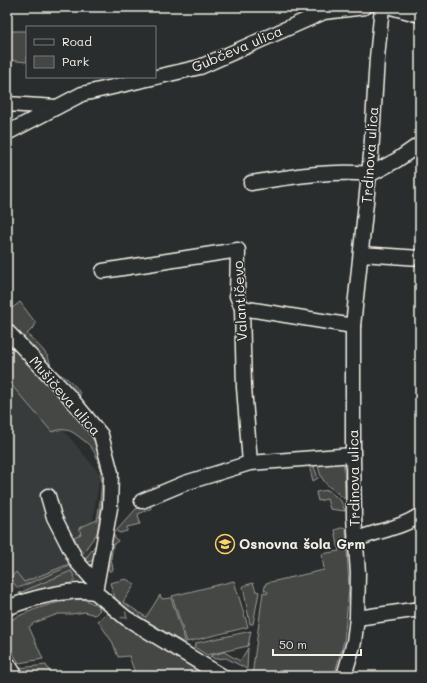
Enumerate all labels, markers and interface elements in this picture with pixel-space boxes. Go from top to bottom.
street label: Gubčeva ulica [189,21,285,76]
legend [26,26,156,78]
text: Road [62,33,92,49]
text: Park [62,53,89,69]
street label: Trdinova ulica [357,106,382,204]
street label: Valantičevo [228,260,251,342]
street label: Mušičeva ulica [25,352,105,440]
street label: Trdinova ulica [343,429,364,527]
school or university icon: Osnovna šola Grm [214,533,236,555]
place label: Osnovna šola Grm [239,534,365,553]
one-way arrow [121,611,128,619]
scale bar [273,631,361,657]
text: 50 m [279,636,307,652]

